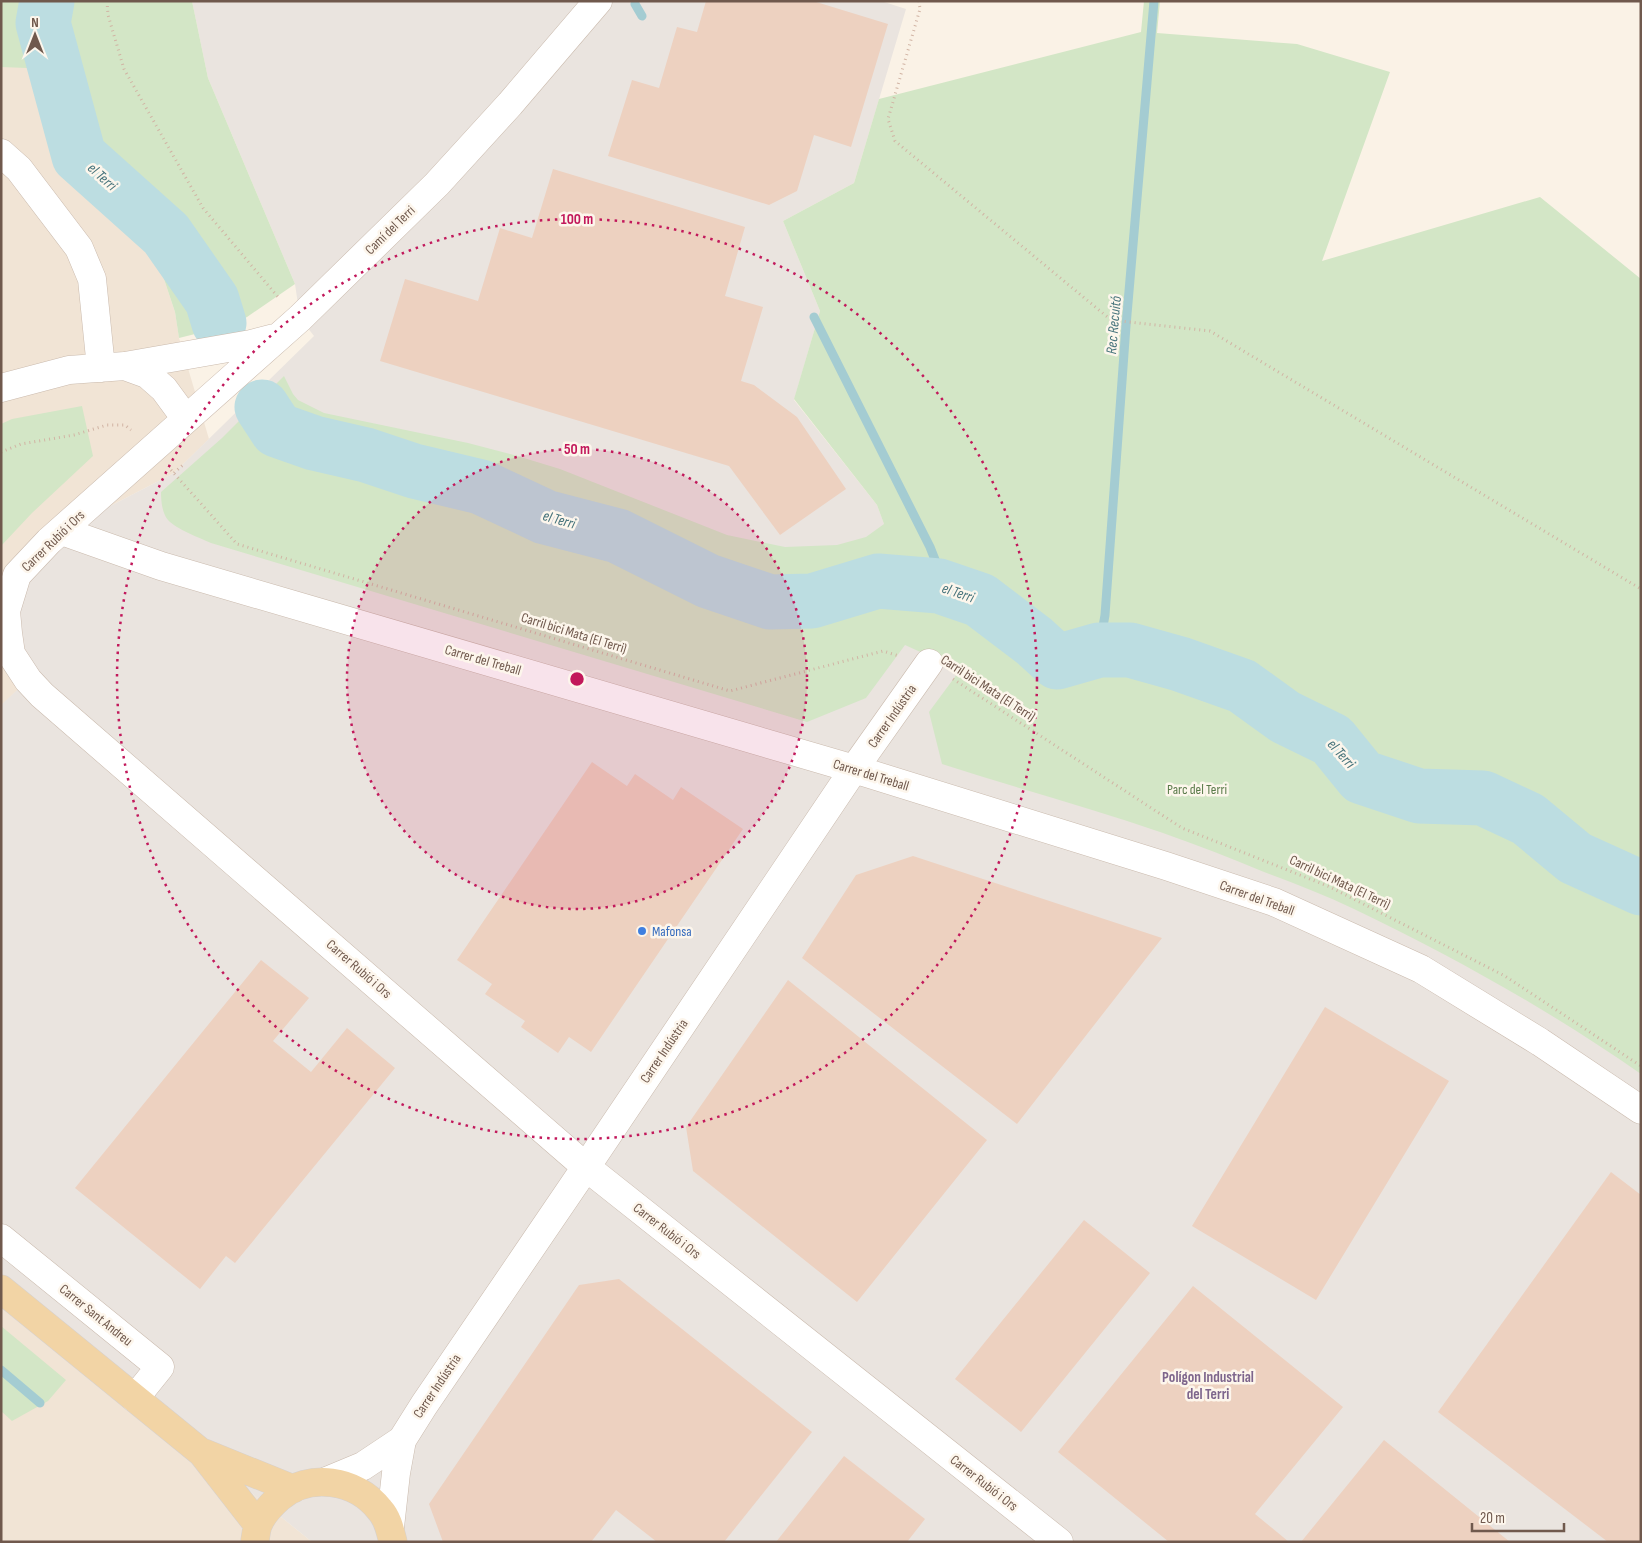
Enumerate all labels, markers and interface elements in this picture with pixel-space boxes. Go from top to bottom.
north arrow [10,10,60,60]
text: N [31,14,39,31]
water label: el Terri [83,159,122,196]
street label: Camí del Terri [361,202,419,258]
text: 100 m [561,210,593,229]
water label: Rec Recuitó [1102,295,1126,355]
text: 50 m [564,440,590,459]
water label: el Terri [541,506,579,534]
street label: Carrer Rubió i Ors [18,507,88,575]
water label: el Terri [939,579,978,608]
street label: Carril bici Mata (El Terri) [519,609,629,657]
street label: Carrer del Treball [443,641,523,679]
street label: Carril bici Mata (El Terri) [937,651,1039,725]
centre of rings [568,670,586,688]
street label: Carrer Indústria [864,681,920,751]
water label: el Terri [1323,735,1360,774]
street label: Carrer del Treball [831,755,911,795]
park label: Parc del Terri [1167,781,1227,798]
street label: Carril bici Mata (El Terri) [1287,851,1393,913]
street label: Carrer del Treball [1217,877,1297,919]
place label: Mafonsa [652,923,692,940]
marker: Mafonsa [636,925,648,937]
street label: Carrer Rubió i Ors [323,936,395,1002]
street label: Carrer Indústria [636,1016,692,1086]
street label: Carrer Rubió i Ors [630,1199,704,1263]
street label: Carrer Sant Andreu [56,1280,136,1350]
street label: Carrer Indústria [409,1351,465,1421]
district label: Polígon Industrial del Terri [1162,1368,1254,1404]
street label: Carrer Rubió i Ors [947,1451,1021,1515]
scale bar [1472,1500,1564,1532]
text: 20 m [1480,1509,1505,1528]

